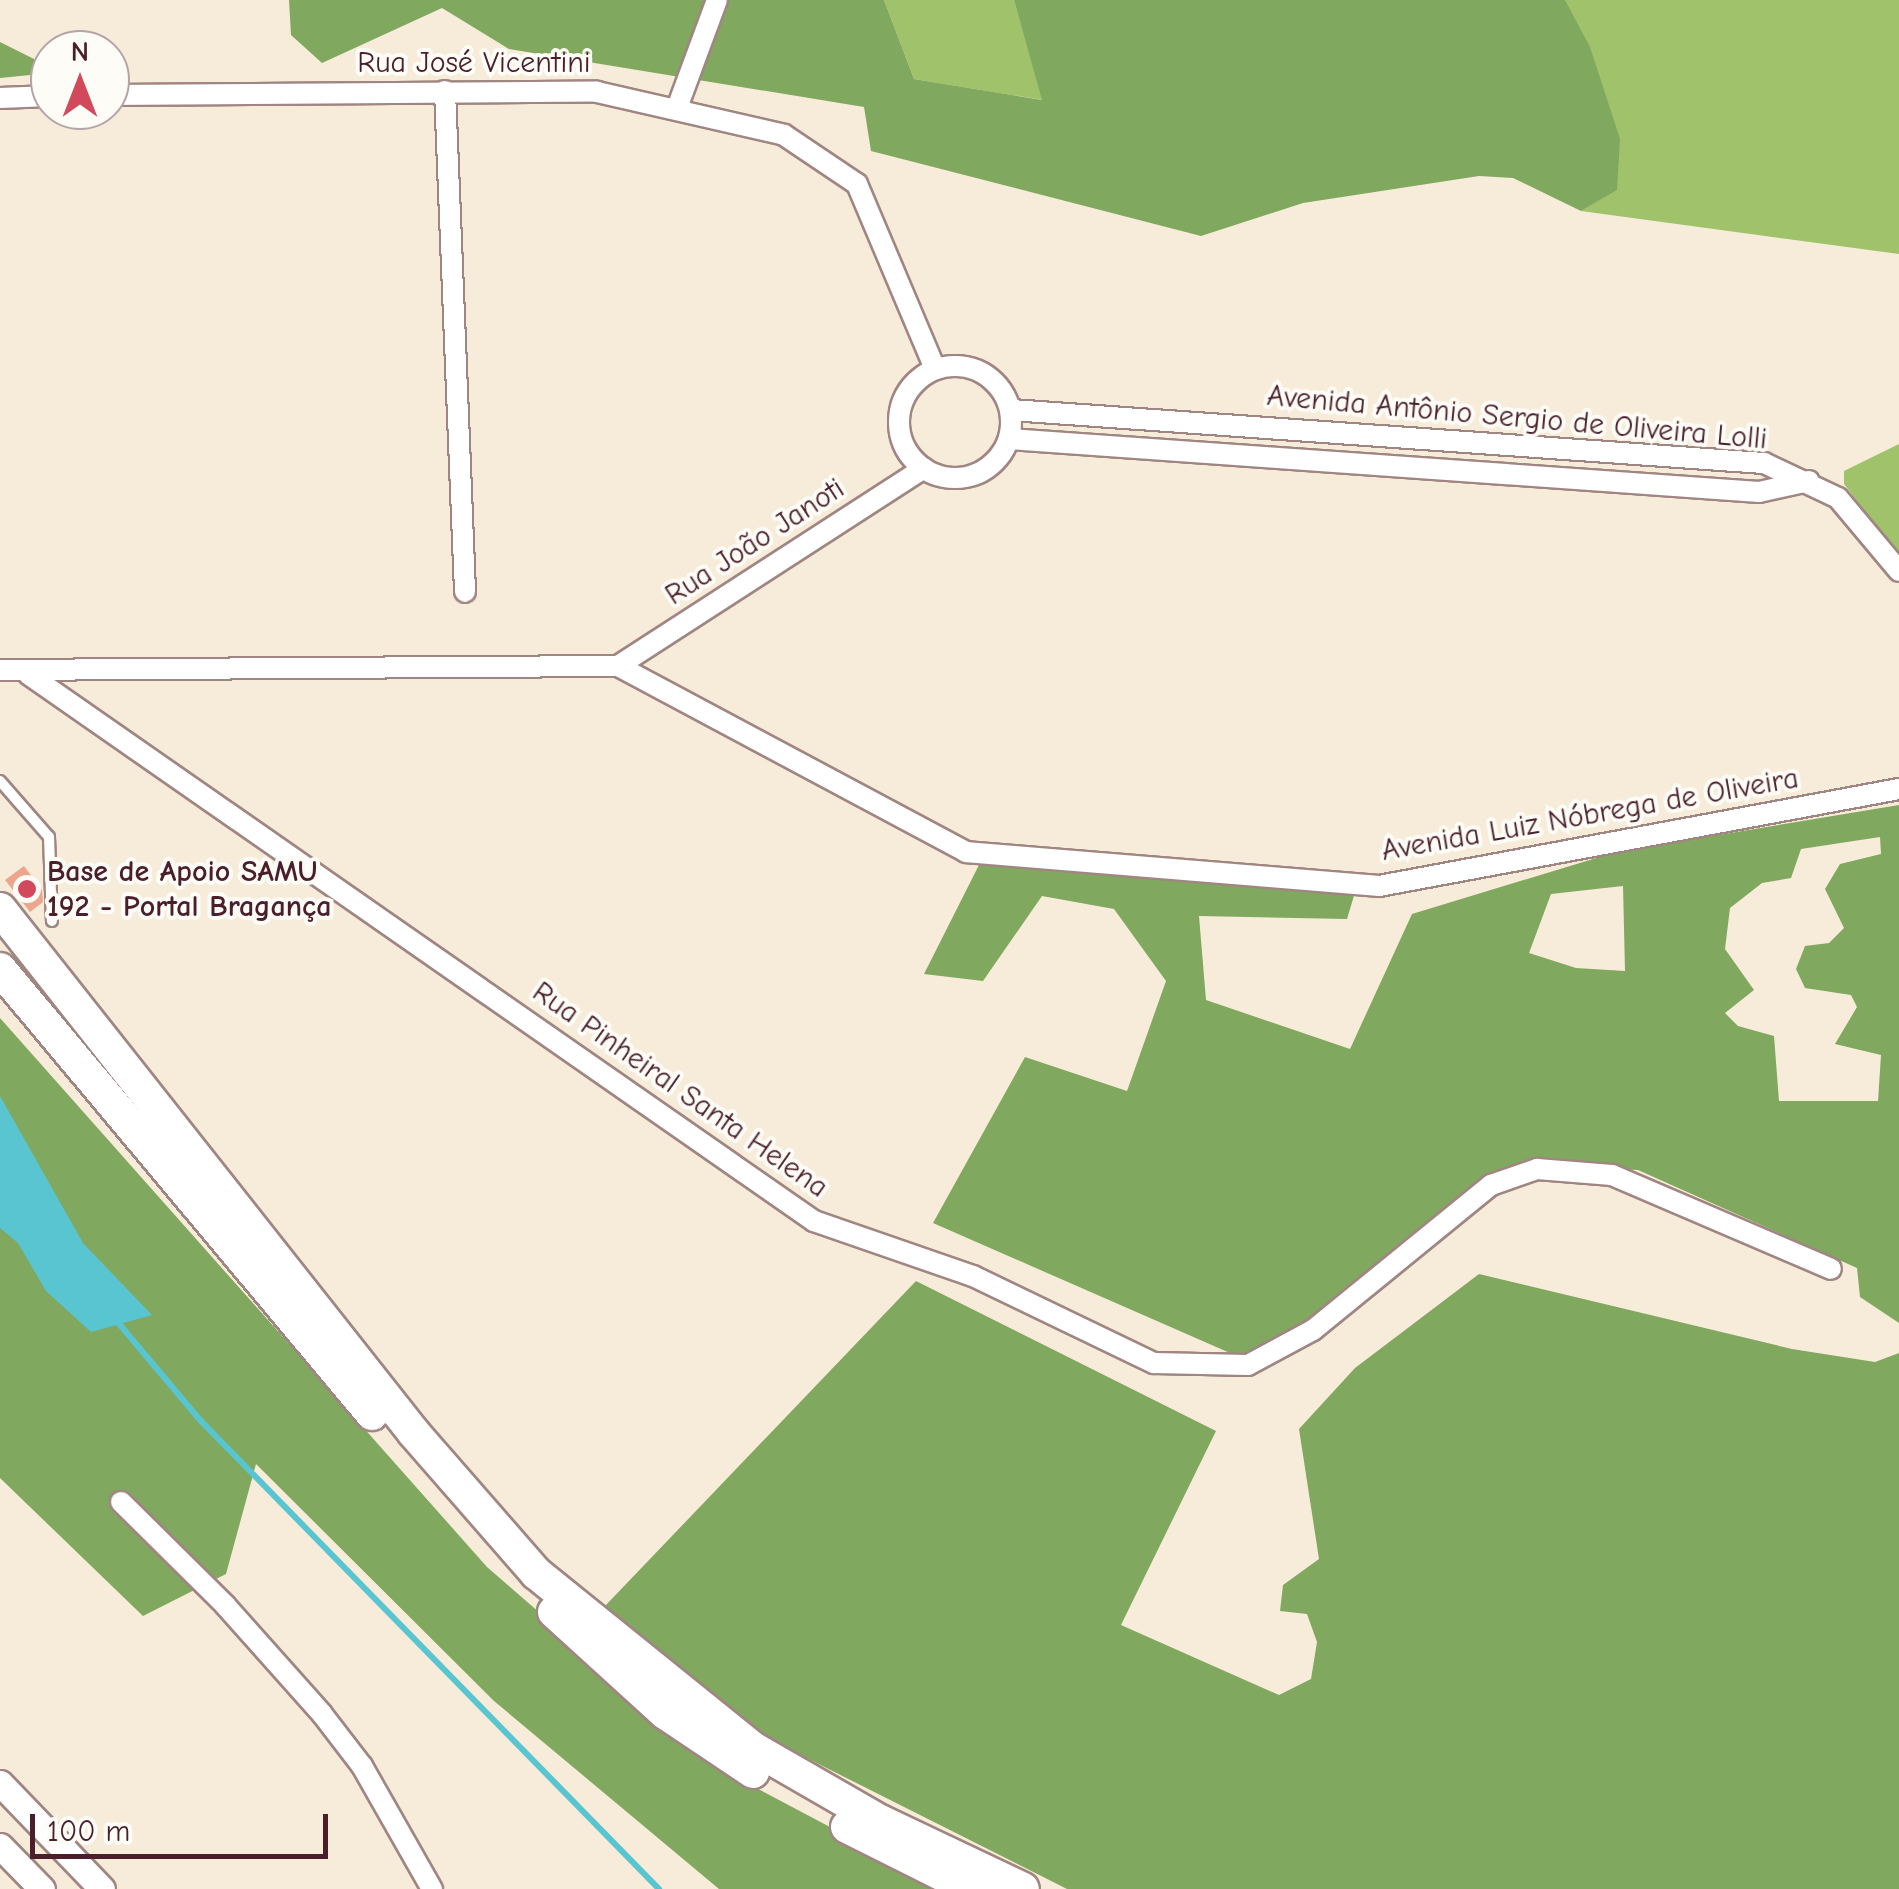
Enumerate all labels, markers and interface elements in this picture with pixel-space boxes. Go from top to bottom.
north arrow [30,30,130,130]
text: N [71,36,89,68]
street label: Rua José Vicentini [357,45,591,81]
street label: Avenida Antônio Sergio de Oliveira Lolli [1265,378,1769,458]
street label: Rua João Janoti [659,471,851,613]
street label: Avenida Luiz Nóbrega de Oliveira [1379,761,1801,869]
place label: Base de Apoio SAMU 192 - Portal Bragança [47,854,331,924]
marker: Base de Apoio SAMU 192 - Portal Bragança [16,878,38,900]
street label: Rua Pinheiral Santa Helena [525,974,835,1206]
scale bar [35,1794,332,1856]
text: 100 m [47,1814,130,1849]

